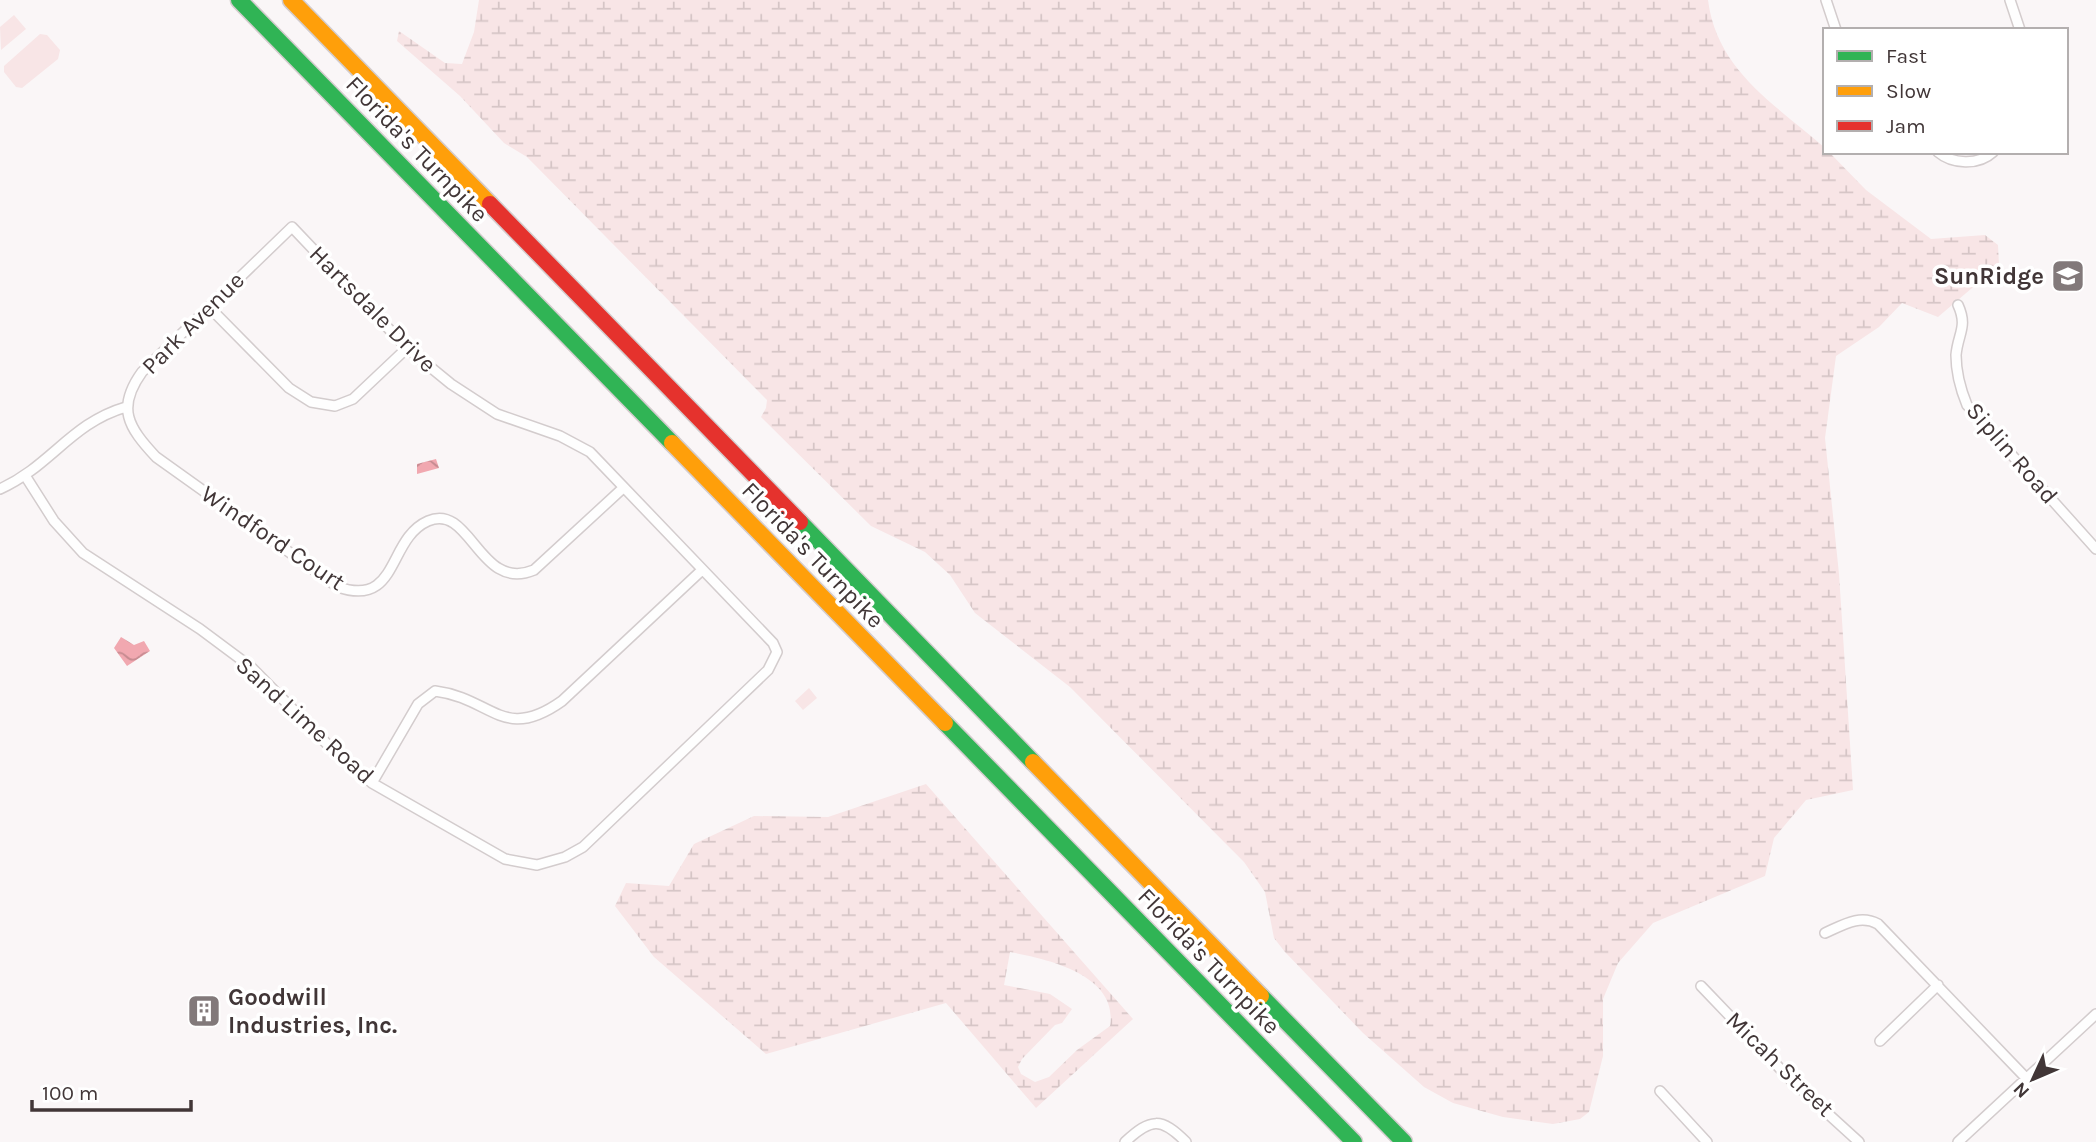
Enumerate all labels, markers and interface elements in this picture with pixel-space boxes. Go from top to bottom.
legend [1823,28,2068,154]
text: Fast [1886,44,1927,68]
street label: Florida's Turnpike [340,70,494,228]
text: Slow [1886,79,1931,103]
text: Jam [1886,114,1926,138]
street label: Hartsdale Drive [304,240,442,378]
school or university icon: SunRidge [2049,257,2087,295]
place label: SunRidge [1934,262,2044,290]
street label: Park Avenue [136,266,250,380]
street label: Siplin Road [1960,397,2064,509]
street label: Florida's Turnpike [736,476,890,634]
street label: Windford Court [196,480,350,596]
street label: Sand Lime Road [230,651,380,789]
street label: Florida's Turnpike [1132,882,1286,1040]
place label: Goodwill Industries, Inc. [228,983,397,1039]
building icon: Goodwill Industries, Inc. [185,992,223,1030]
street label: Micah Street [1720,1006,1840,1122]
north arrow [1998,1044,2068,1114]
scale bar [32,1068,191,1112]
text: N [2009,1078,2034,1103]
text: 100 m [42,1081,99,1105]

